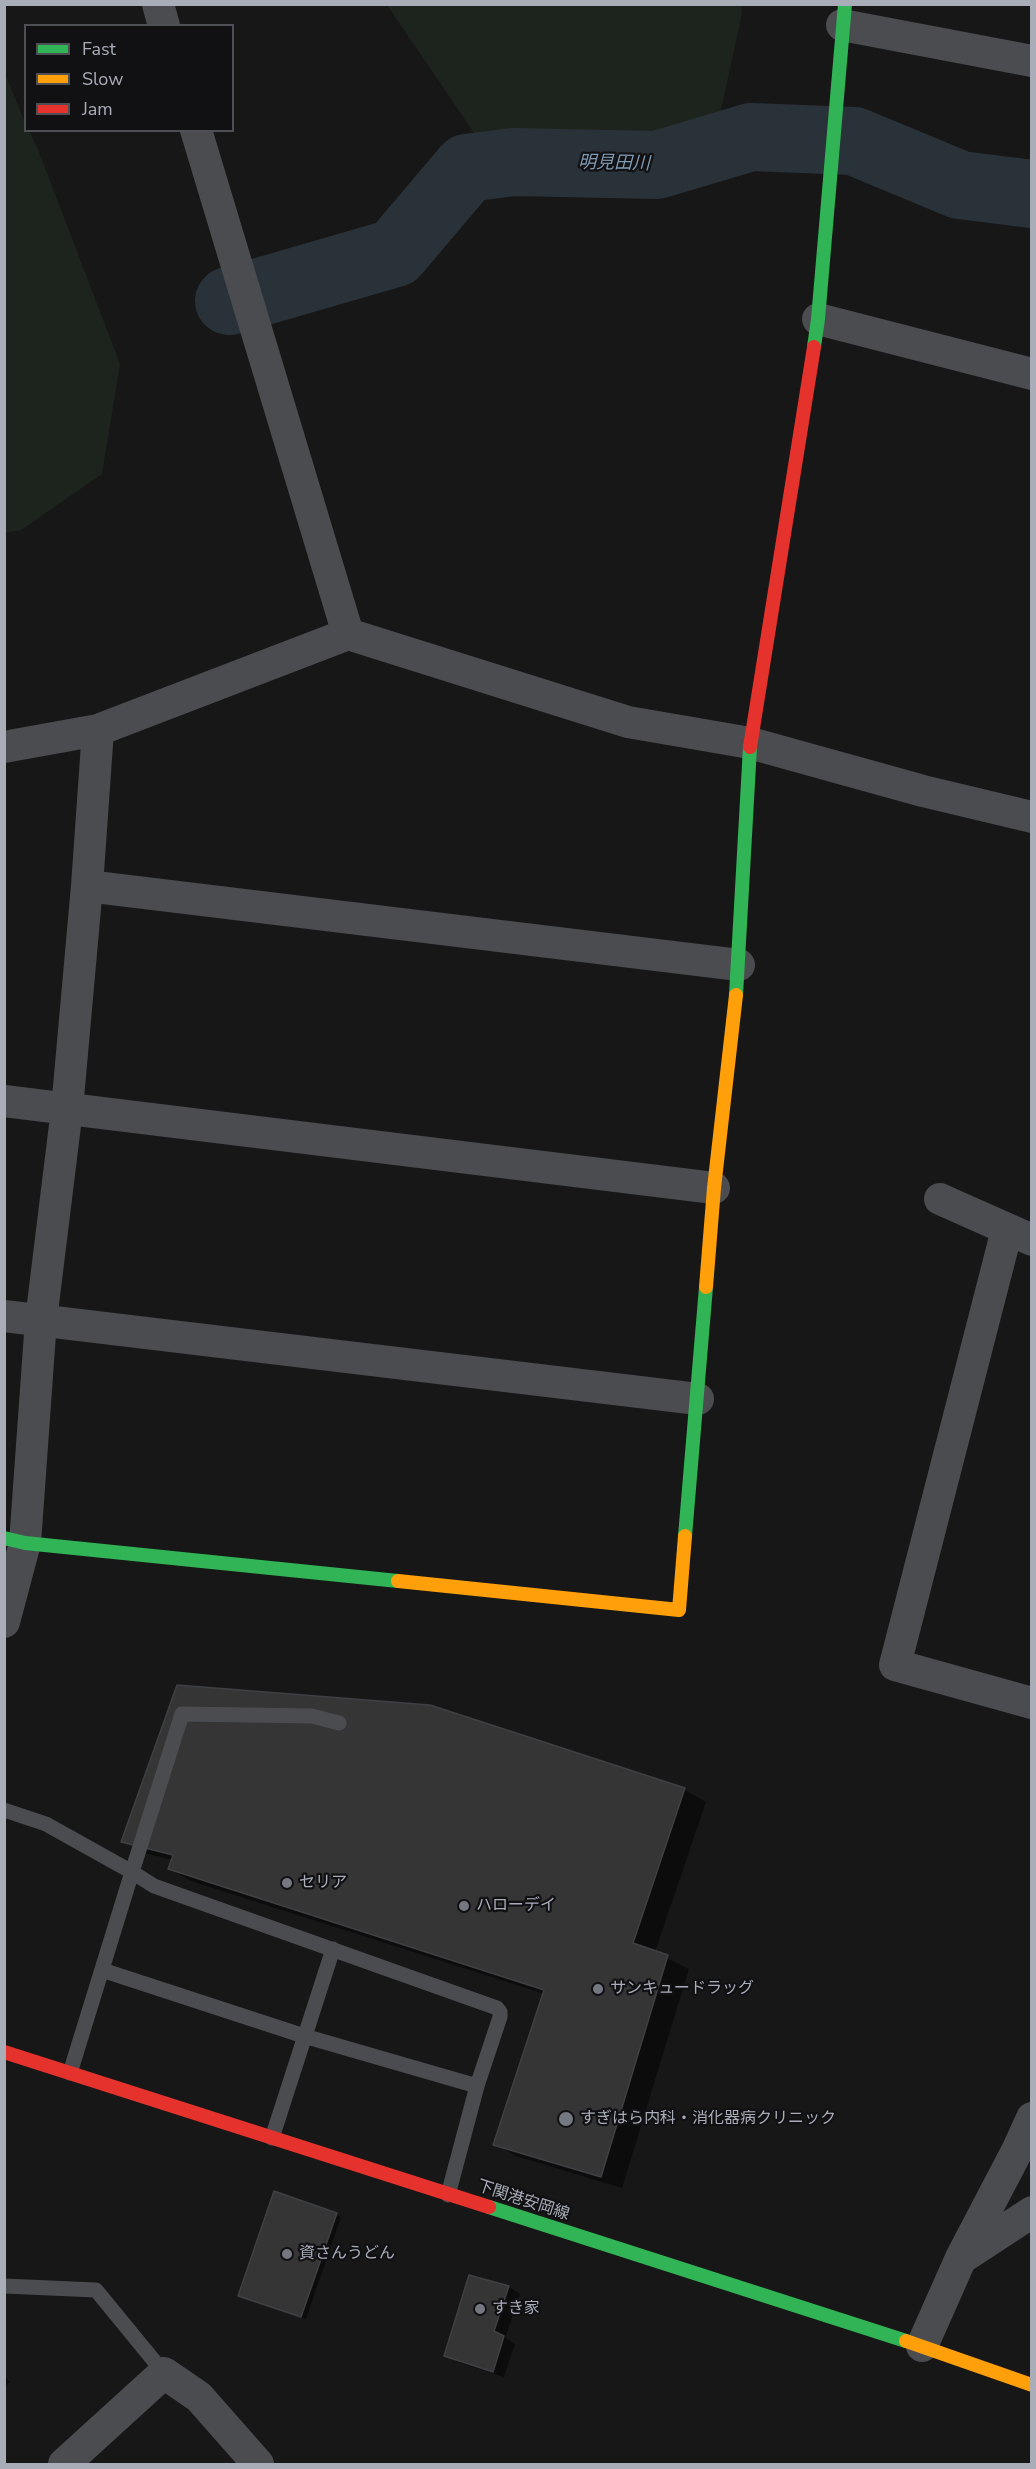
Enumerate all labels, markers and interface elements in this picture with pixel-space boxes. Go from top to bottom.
legend [24,24,234,132]
text: Fast [82,37,116,61]
text: Slow [82,67,123,91]
text: Jam [82,97,113,121]
water label: 明見田川 [578,153,650,175]
place label: セリア [299,1873,347,1893]
marker: セリア [280,1876,294,1890]
place label: ハローデイ [476,1896,556,1916]
marker: ハローデイ [457,1899,471,1913]
place label: サンキュードラッグ [610,1979,754,1999]
marker: サンキュードラッグ [591,1982,605,1996]
place label: すぎはら内科・消化器病クリニック [580,2109,836,2129]
marker: すぎはら内科・消化器病クリニック [557,2110,575,2128]
street label: 下関港安岡線 [474,2177,572,2225]
place label: 資さんうどん [299,2244,395,2264]
marker: 資さんうどん [280,2247,294,2261]
place label: すき家 [492,2299,540,2319]
marker: すき家 [473,2302,487,2316]

